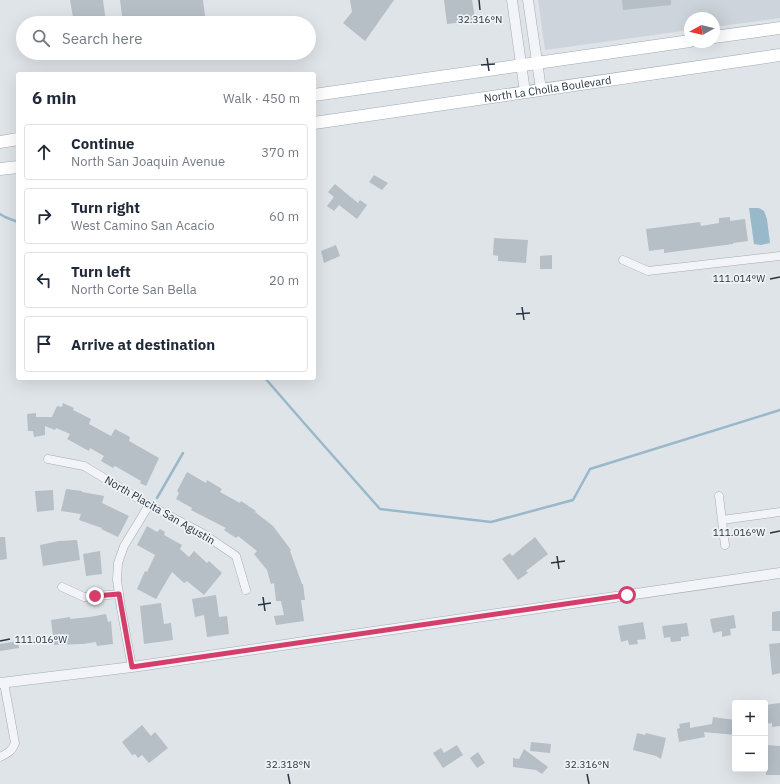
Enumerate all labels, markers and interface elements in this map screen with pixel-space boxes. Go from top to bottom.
north arrow [684,12,720,48]
text: 32.316°N [458,13,502,26]
search box [16,16,316,60]
icon: search [30,27,52,49]
text: Search here [62,29,142,48]
street label: North La Cholla Boulevard [483,73,612,105]
text: 6 min [32,87,76,109]
text: Walk · 450 m [223,90,300,107]
text: Continue [71,134,135,153]
icon: ahead [33,141,55,163]
text: 370 m [261,144,299,161]
text: North San Joaquin Avenue [71,153,225,170]
text: Turn right [71,198,140,217]
icon: right [33,205,55,227]
text: 60 m [269,208,299,225]
text: West Camino San Acacio [71,217,215,234]
text: Turn left [71,262,131,281]
icon: left [33,269,55,291]
text: 20 m [269,272,299,289]
text: 111.014°W [713,272,765,285]
text: North Corte San Bella [71,281,197,298]
icon: arrive [33,333,55,355]
text: Arrive at destination [71,335,215,354]
street label: North Placita San Agustin [102,473,218,547]
text: 111.016°W [713,526,765,539]
route start [618,586,636,604]
route end [86,587,104,605]
text: 111.016°W [15,633,67,646]
map controls [732,700,768,772]
button: + [732,700,768,736]
button: − [732,736,768,772]
text: 32.318°N [266,758,310,771]
text: 32.316°N [565,758,609,771]

